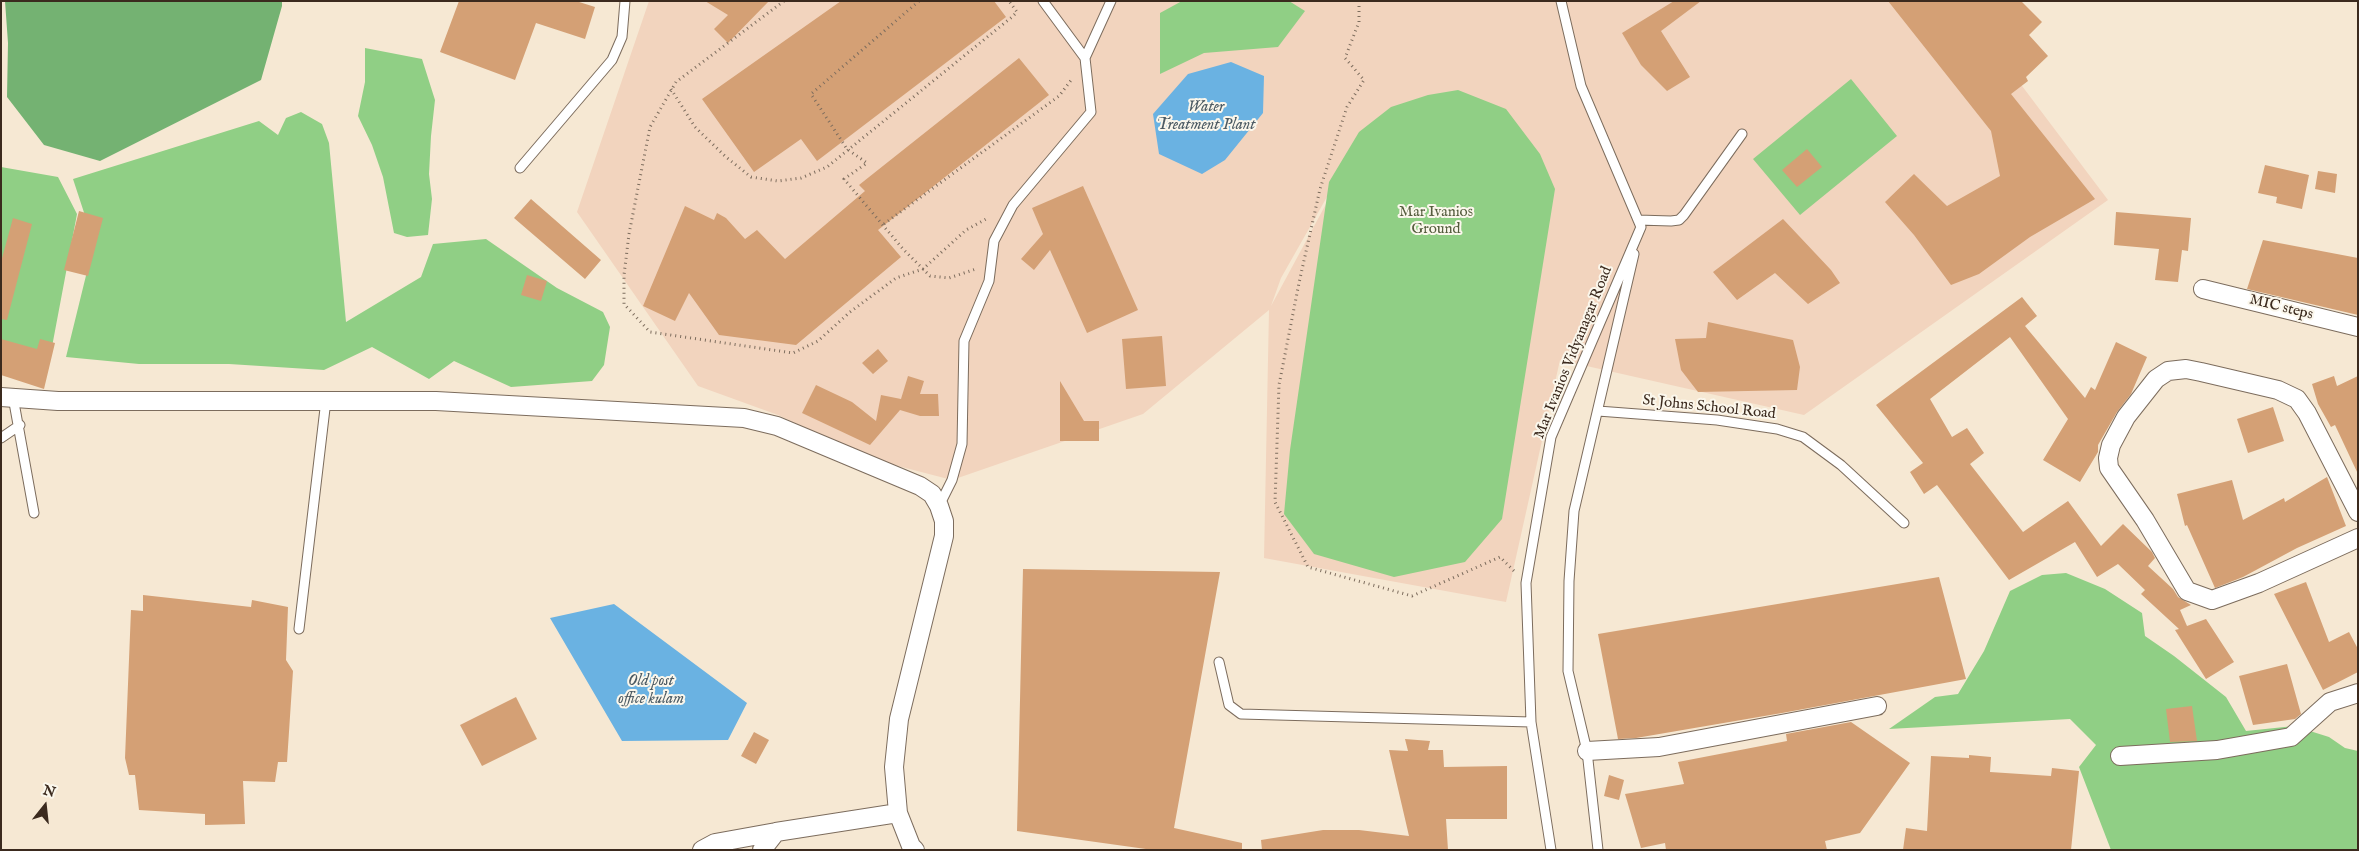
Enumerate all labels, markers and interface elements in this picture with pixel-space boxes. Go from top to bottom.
water label: Water Treatment Plant [1157,98,1255,136]
park label: Mar Ivanios Ground [1399,204,1473,239]
street label: Mar Ivanios Vidyanagar Road [1531,264,1617,442]
street label: MIC steps [2247,291,2315,325]
street label: St Johns School Road [1642,392,1776,424]
water label: Old post office kulam [618,672,684,710]
north arrow [20,781,70,831]
text: N [41,781,57,802]

